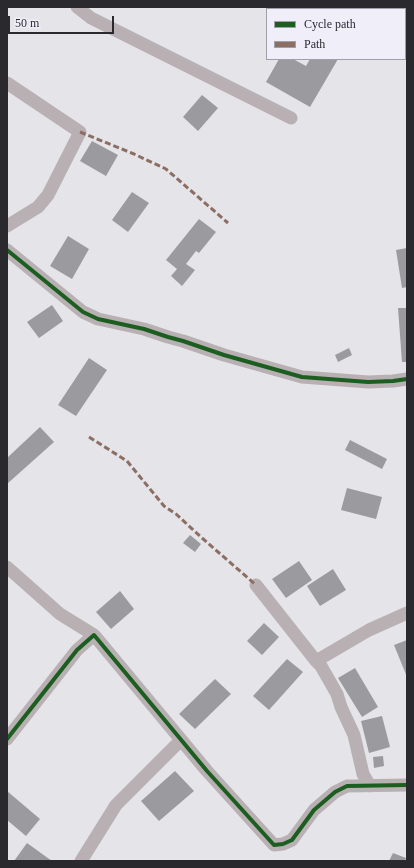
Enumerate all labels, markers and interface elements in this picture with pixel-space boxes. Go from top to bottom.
scale bar [10,8,116,34]
legend [266,8,406,60]
text: 50 m [15,16,39,30]
text: Cycle path [304,17,356,31]
text: Path [304,37,325,51]

